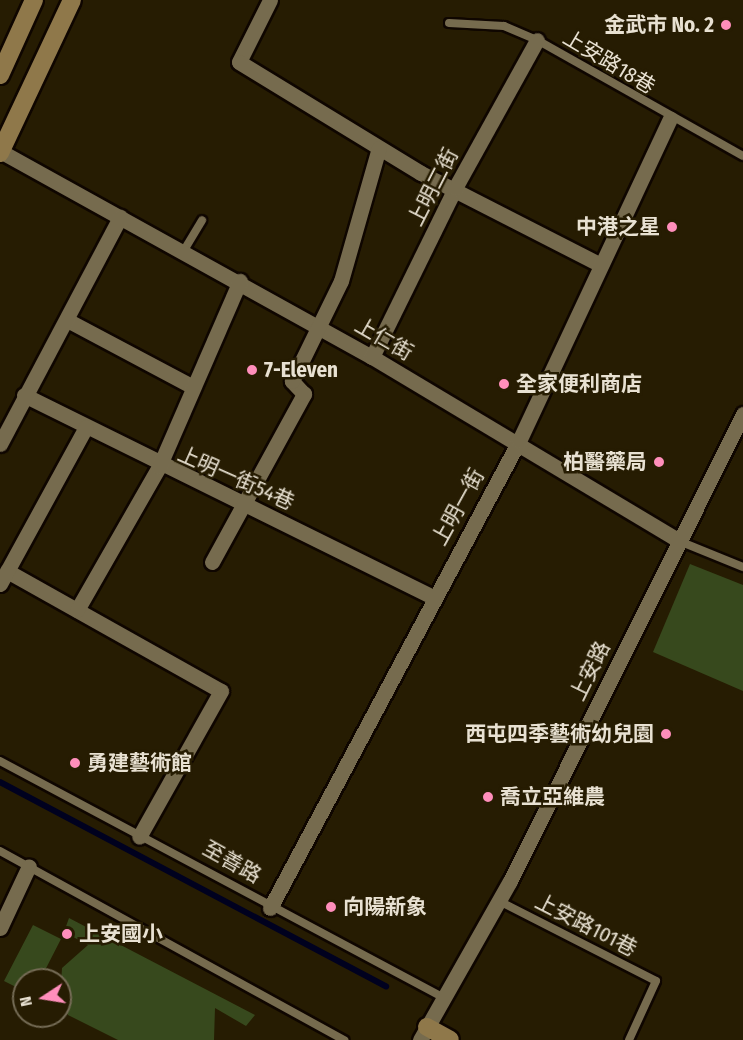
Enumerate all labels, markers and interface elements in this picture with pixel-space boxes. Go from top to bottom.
place label: 金武市 No. 2 [604,12,714,38]
marker: 金武市 No. 2 [719,18,733,32]
street label: 上安路18巷 [558,25,660,99]
street label: 上明二街 [403,144,463,230]
place label: 中港之星 [576,214,660,240]
marker: 中港之星 [665,220,679,234]
street label: 上仁街 [350,312,418,366]
place label: 7-Eleven [264,357,338,383]
marker: 7-Eleven [245,363,259,377]
place label: 全家便利商店 [516,371,642,397]
marker: 全家便利商店 [497,377,511,391]
street label: 上明一街54巷 [174,441,298,515]
place label: 柏醫藥局 [563,449,647,475]
marker: 柏醫藥局 [652,455,666,469]
street label: 上明一街 [427,464,489,550]
street label: 上安路 [565,637,615,705]
place label: 西屯四季藝術幼兒園 [465,721,654,747]
marker: 西屯四季藝術幼兒園 [659,727,673,741]
place label: 勇建藝術館 [87,750,192,776]
marker: 勇建藝術館 [68,756,82,770]
place label: 喬立亞維農 [500,784,605,810]
marker: 喬立亞維農 [481,790,495,804]
street label: 至善路 [198,836,266,888]
street label: 上安路101巷 [531,889,641,961]
place label: 向陽新象 [343,894,427,920]
marker: 向陽新象 [324,900,338,914]
place label: 上安國小 [79,921,163,947]
marker: 上安國小 [60,927,74,941]
north arrow [12,968,72,1028]
text: N [16,995,36,1008]

